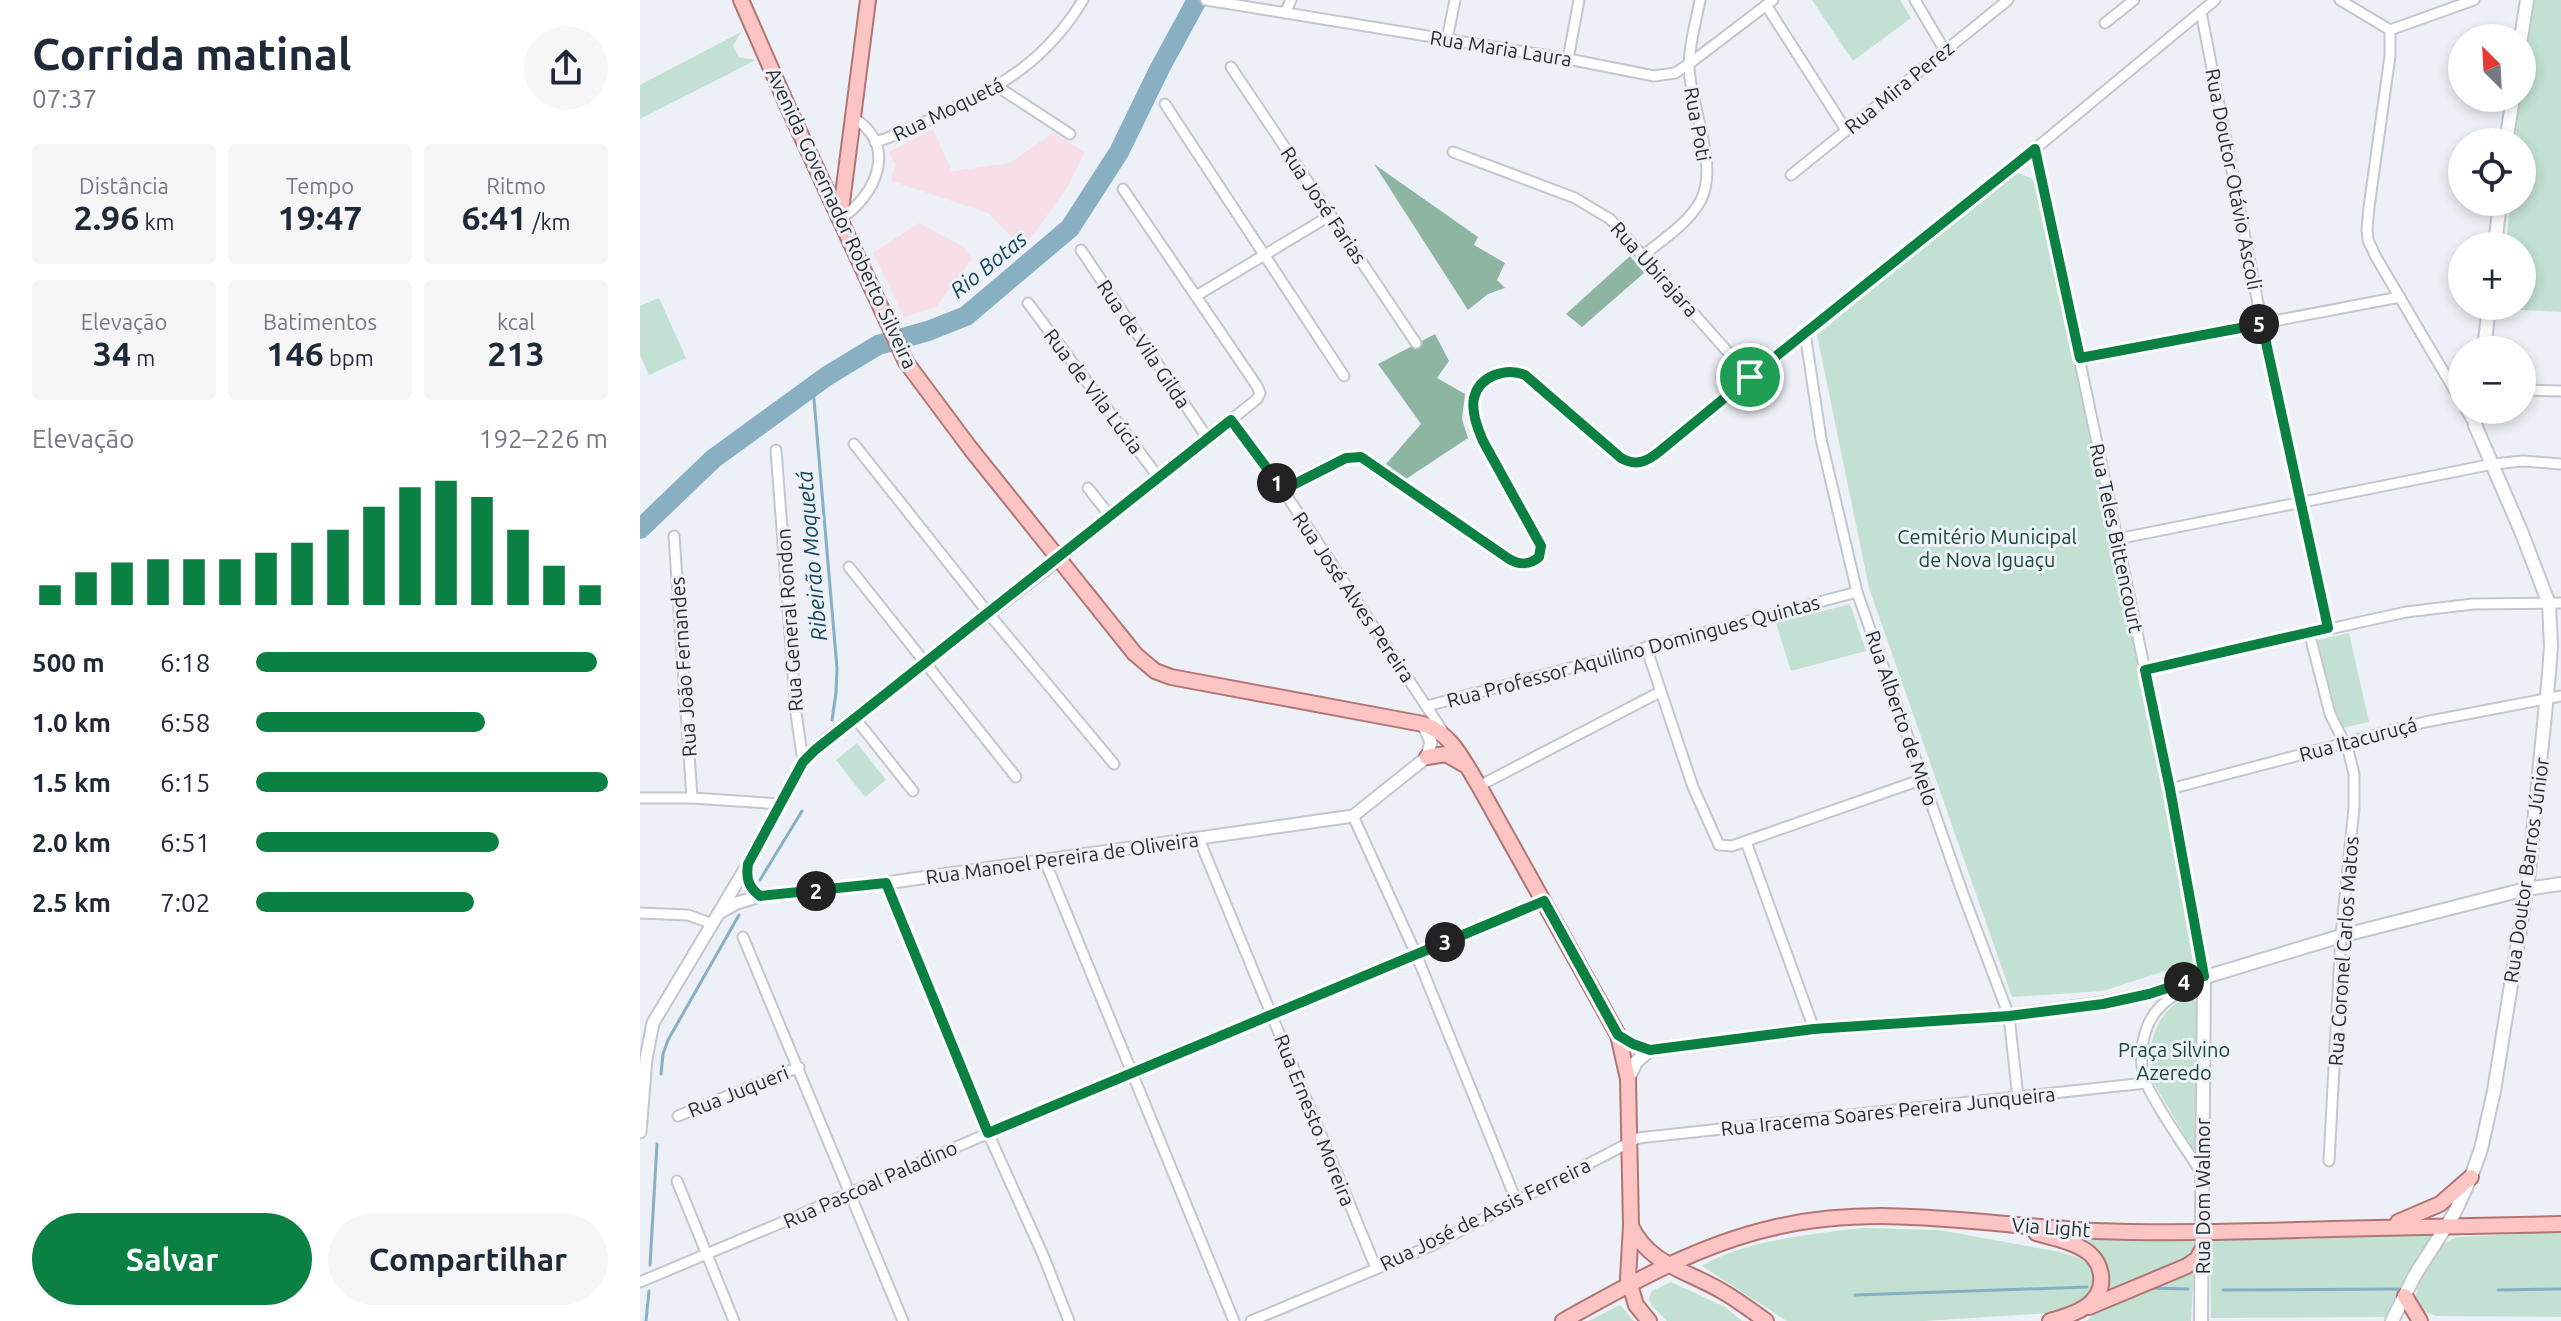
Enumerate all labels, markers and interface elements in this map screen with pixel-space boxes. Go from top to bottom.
north arrow [2448,24,2536,112]
map controls [2448,24,2536,424]
street label: Rua Maria Laura [1428,25,1574,71]
button: share [524,26,608,110]
text: Corrida matinal [32,29,351,78]
street label: Rua Mira Perez [1840,36,1958,138]
street label: Avenida Governador Roberto Silveira [762,64,922,372]
street label: Rua Doutor Otávio Ascoli [2201,66,2267,292]
street label: Rua Moquetá [889,72,1007,146]
text: 07:37 [32,84,97,113]
street label: Rua Poti [1680,85,1716,163]
button: locate [2448,128,2536,216]
street label: Rua José Farias [1276,142,1372,268]
text: Distância [79,173,169,198]
text: Tempo [286,173,354,198]
text: Ritmo [486,173,546,198]
text: 2.96 [73,198,139,236]
text: 19:47 [277,198,363,236]
text: 6:41 [461,198,527,236]
text: km [139,209,175,234]
text: /km [527,209,571,234]
street label: Rua Ubirajara [1606,217,1704,321]
water label: Rio Botas [945,226,1031,302]
button: + [2448,232,2536,320]
street label: Rua de Vila Gilda [1093,275,1195,413]
pin: 5 [2239,304,2279,344]
text: Elevação [81,309,167,334]
text: Batimentos [263,309,377,334]
text: kcal [497,309,535,334]
text: 5 [2253,311,2265,336]
street label: Rua de Vila Lúcia [1040,324,1148,458]
text: 34 [93,334,131,372]
text: 146 [266,334,324,372]
text: 213 [487,334,545,372]
button: − [2448,336,2536,424]
pin [1716,343,1784,411]
text: m [131,345,155,370]
text: bpm [324,345,374,370]
icon: arrive [1728,355,1772,399]
text: Elevação [32,424,134,453]
text: 192–226 m [479,424,608,453]
street label: Rua Teles Bittencourt [2086,441,2148,635]
pin: 1 [1257,463,1297,503]
water label: Ribeirão Moquetá [791,470,831,642]
text: 1 [1271,470,1283,495]
street label: Rua José Alves Pereira [1288,507,1420,687]
park label: Cemitério Municipal de Nova Iguaçu [1897,525,2077,571]
street label: Rua General Rondon [771,528,807,712]
street label: Rua João Fernandes [665,576,701,758]
street label: Rua Professor Aquilino Domingues Quintas [1444,590,1822,712]
street label: Rua Alberto de Melo [1861,627,1943,809]
text: 500 m [32,648,105,677]
text: 6:18 [160,648,210,677]
text: 1.0 km [32,708,111,737]
text: 6:58 [160,708,210,737]
street label: Rua Itacuruçá [2296,712,2420,766]
street label: Rua Doutor Barros Júnior [2499,755,2553,984]
text: 1.5 km [32,768,111,797]
text: 6:15 [160,768,210,797]
street label: Rua Manoel Pereira de Oliveira [924,827,1200,889]
text: 2.0 km [32,828,111,857]
text: 6:51 [160,828,210,857]
street label: Rua Coronel Carlos Matos [2323,835,2363,1067]
pin: 2 [796,871,836,911]
text: 2 [810,878,822,903]
text: 2.5 km [32,888,111,917]
text: 7:02 [160,888,210,917]
pin: 3 [1425,922,1465,962]
text: 3 [1439,929,1451,954]
pin: 4 [2164,962,2204,1002]
text: 4 [2178,969,2190,994]
street label: Rua Ernesto Moreira [1270,1031,1360,1209]
park label: Praça Silvino Azeredo [2118,1038,2230,1084]
street label: Rua Juqueri [684,1060,792,1122]
street label: Rua Iracema Soares Pereira Junqueira [1719,1082,2057,1140]
street label: Rua Dom Walmor [2191,1117,2214,1274]
street label: Rua Pascoal Paladino [780,1135,960,1233]
street label: Rua José de Assis Ferreira [1376,1153,1594,1275]
button: Salvar [32,1213,312,1305]
button: Compartilhar [328,1213,608,1305]
street label: Via Light [2011,1213,2091,1241]

